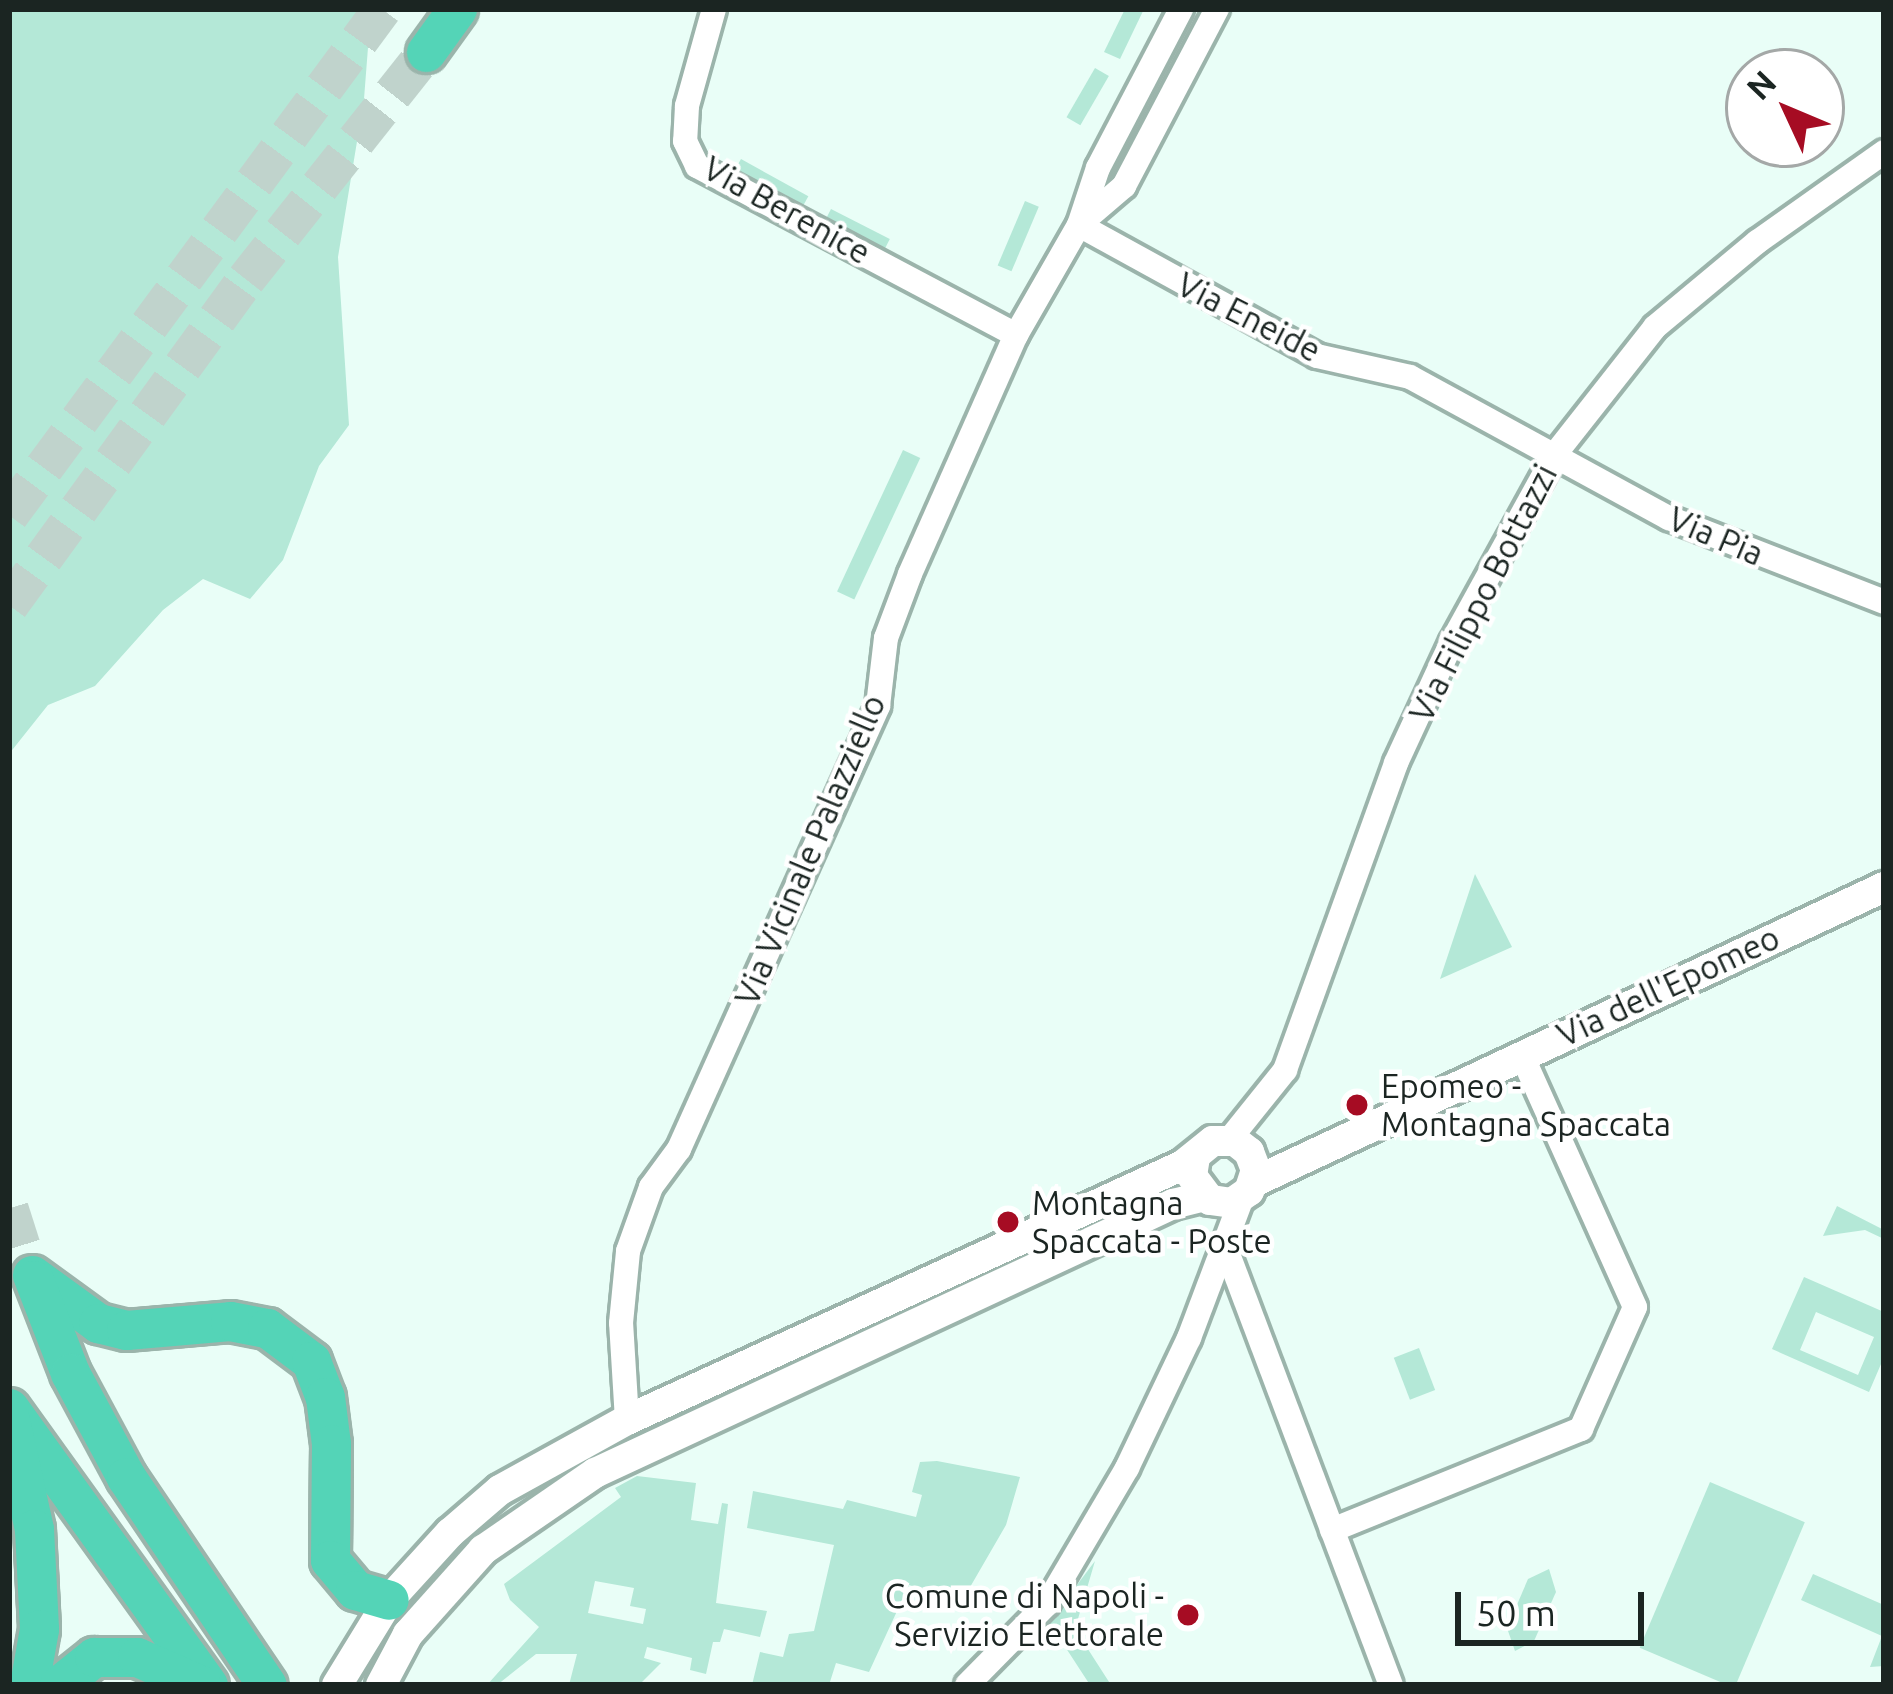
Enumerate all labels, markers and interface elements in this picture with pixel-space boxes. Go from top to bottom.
north arrow [1725,48,1845,168]
text: N [1739,63,1783,106]
street label: Via Berenice [697,148,877,272]
street label: Via Eneide [1171,264,1327,370]
street label: Via Filippo Bottazzi [1401,458,1565,728]
street label: Via Pia [1663,498,1769,574]
street label: Via Vicinale Palazziello [727,689,893,1011]
street label: Via dell'Epomeo [1551,917,1785,1055]
place label: Epomeo - Montagna Spaccata [1381,1066,1671,1144]
marker: Epomeo - Montagna Spaccata [1344,1092,1370,1118]
place label: Montagna Spaccata - Poste [1032,1183,1272,1261]
marker: Montagna Spaccata - Poste [995,1209,1021,1235]
scale bar [1461,1568,1650,1642]
place label: Comune di Napoli - Servizio Elettorale [885,1576,1164,1654]
text: 50 m [1476,1592,1556,1633]
marker: Comune di Napoli - Servizio Elettorale [1175,1602,1201,1628]

